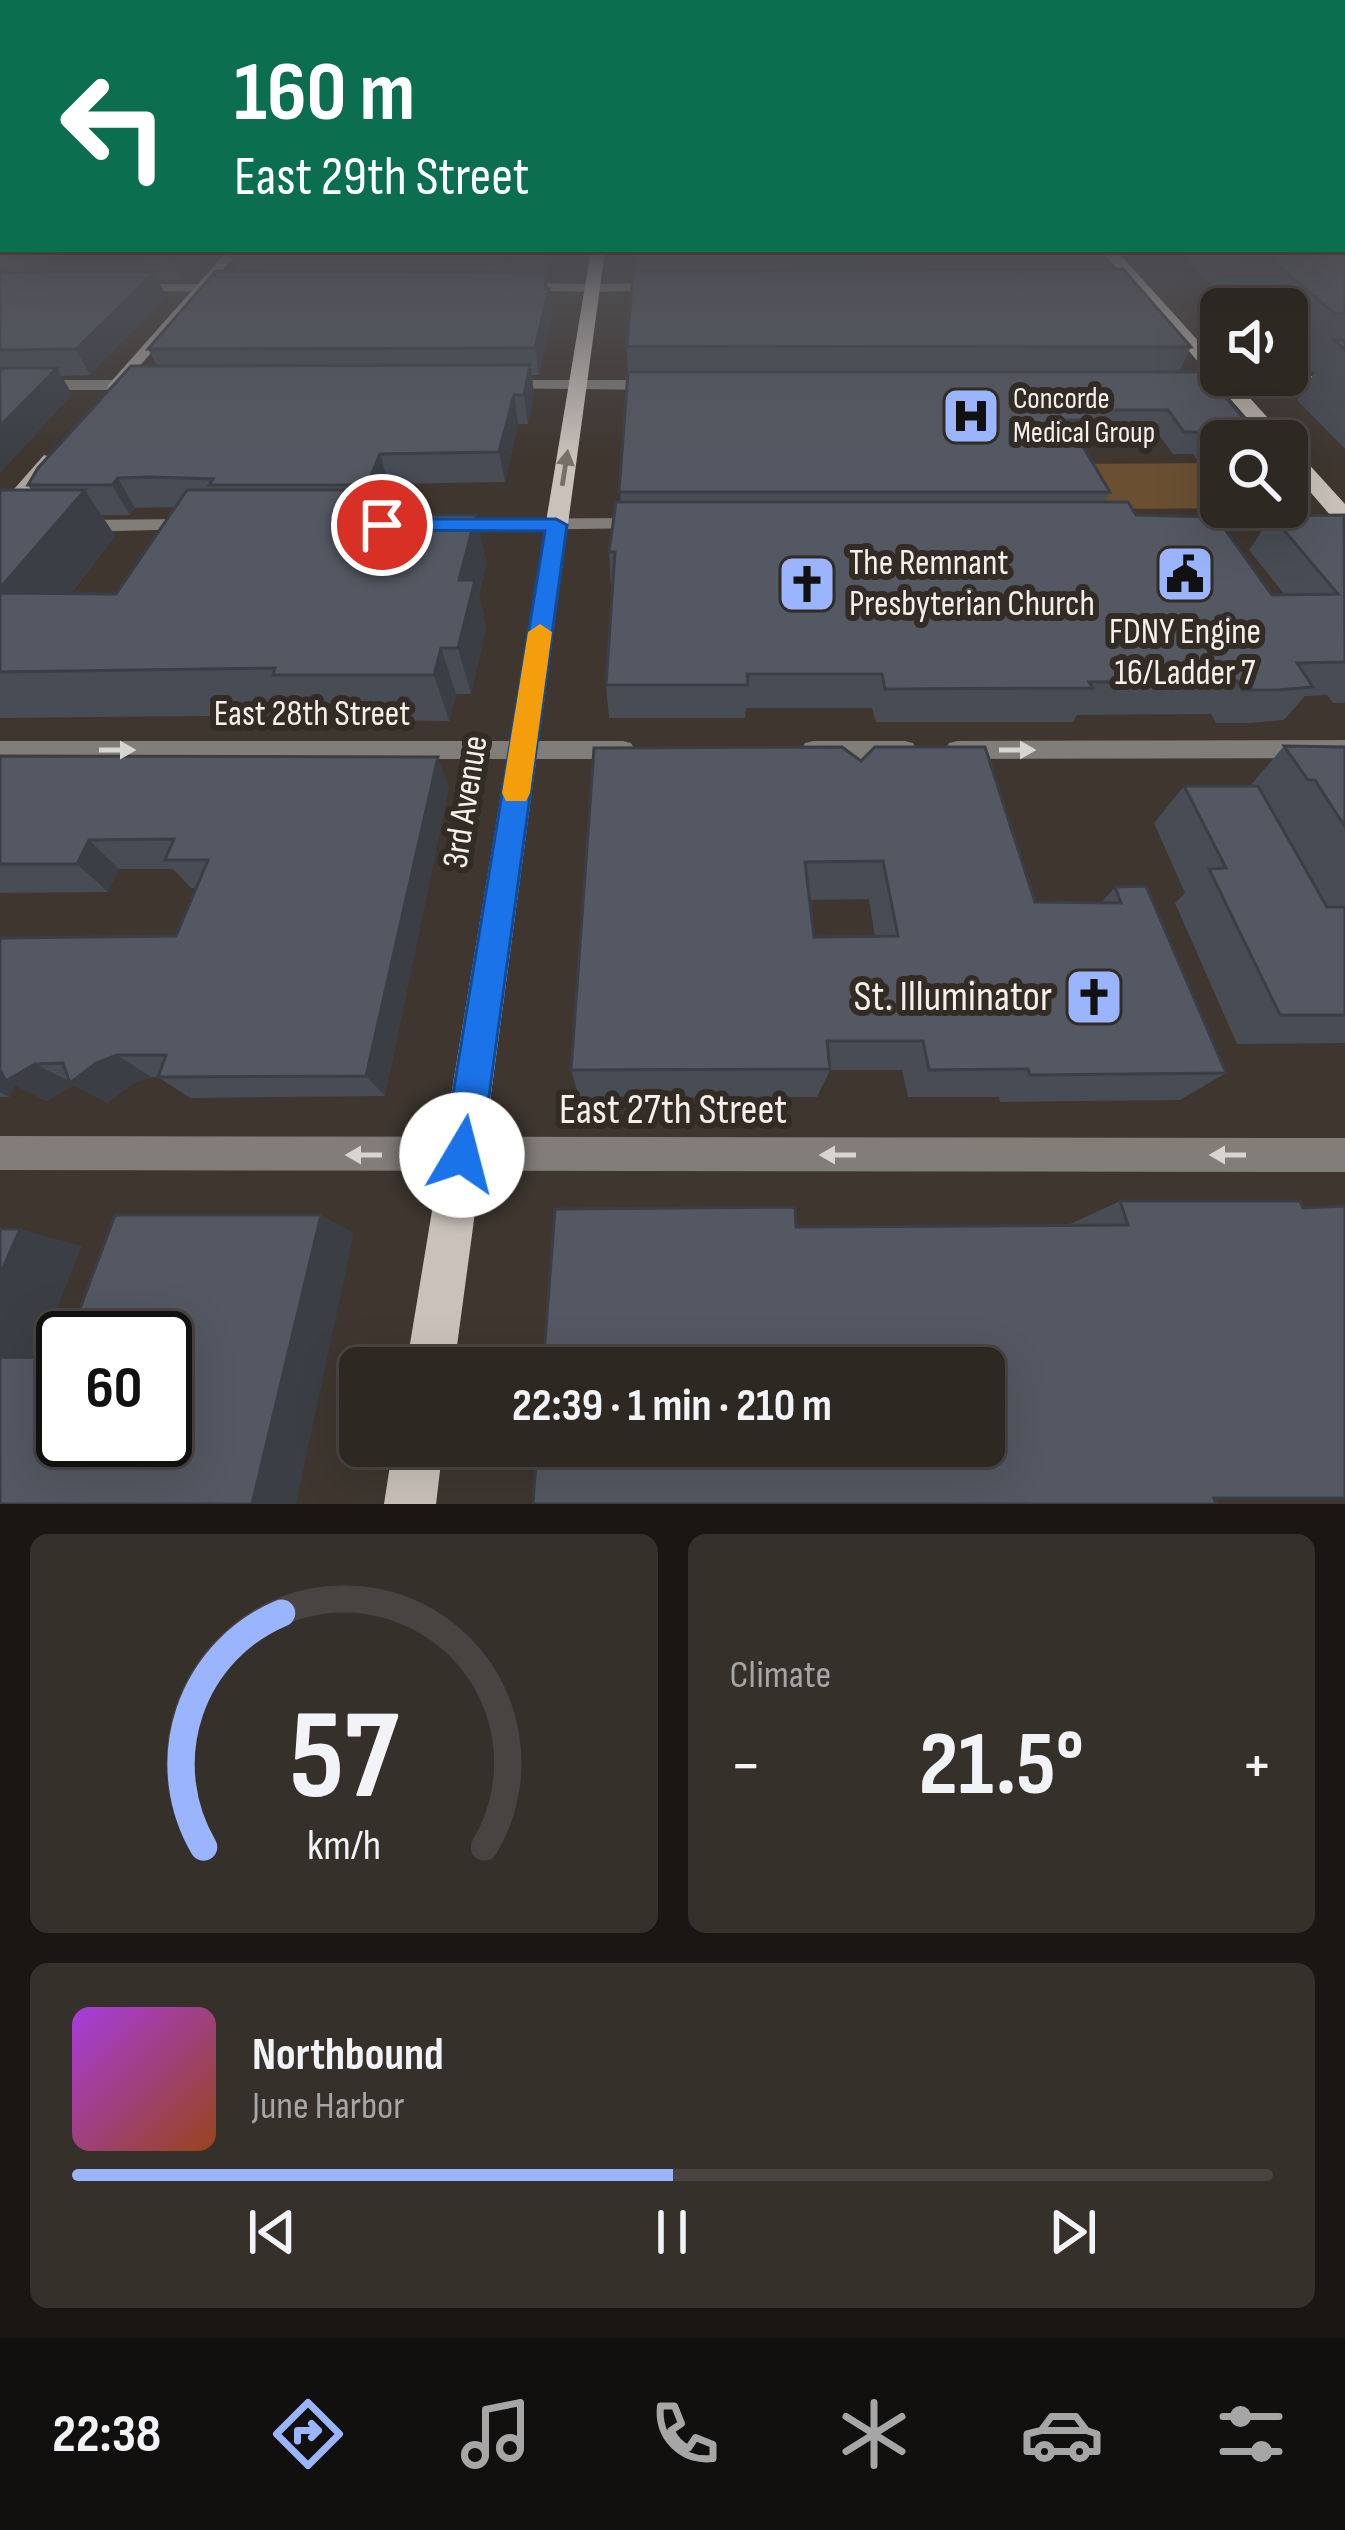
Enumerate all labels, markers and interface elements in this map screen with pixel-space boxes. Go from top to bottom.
text: 160 m [234,43,415,144]
icon: left [36,48,192,204]
text: East 29th Street [234,145,529,210]
map controls [1200,288,1308,528]
button: sound [1200,288,1308,396]
place label: Concorde Medical Group [1013,381,1155,451]
hospital icon: Concorde Medical Group [940,385,1002,447]
button: search [1200,420,1308,528]
one-way arrow [556,449,575,487]
pin [331,474,433,576]
icon: arrive [349,492,415,558]
place label: The Remnant Presbyterian Church [849,542,1095,626]
public building icon: FDNY Engine 16/Ladder 7 [1154,543,1216,605]
church icon: The Remnant Presbyterian Church [776,553,838,615]
place label: FDNY Engine 16/Ladder 7 [1109,611,1261,695]
street label: East 28th Street [214,693,410,736]
street label: 3rd Avenue [434,733,498,871]
one-way arrow [99,740,137,760]
one-way arrow [999,740,1037,760]
church icon: St. Illuminator [1063,966,1125,1028]
place label: St. Illuminator [854,972,1052,1023]
street label: East 27th Street [559,1085,787,1136]
position arrow [399,1092,525,1218]
one-way arrow [344,1145,382,1165]
one-way arrow [818,1145,856,1165]
one-way arrow [1208,1145,1246,1165]
speed limit sign: 60 [36,1311,192,1467]
text: 22:39 · 1 min · 210 m [512,1379,832,1434]
text: Climate [730,1652,831,1699]
text: 57 [289,1684,399,1833]
text: 21.5° [919,1712,1084,1820]
text: − [730,1727,762,1806]
text: + [1241,1727,1273,1806]
text: km/h [307,1819,381,1871]
text: Northbound [252,2028,444,2083]
text: June Harbor [252,2083,404,2130]
icon: previous [239,2199,305,2265]
icon: pause [639,2199,705,2265]
icon: next [1040,2199,1106,2265]
icon: directions [266,2392,350,2476]
icon: music [454,2392,538,2476]
icon: phone [643,2392,727,2476]
icon: climate [832,2392,916,2476]
icon: car [1020,2392,1104,2476]
icon: filters [1209,2392,1293,2476]
text: 22:38 [52,2402,161,2467]

